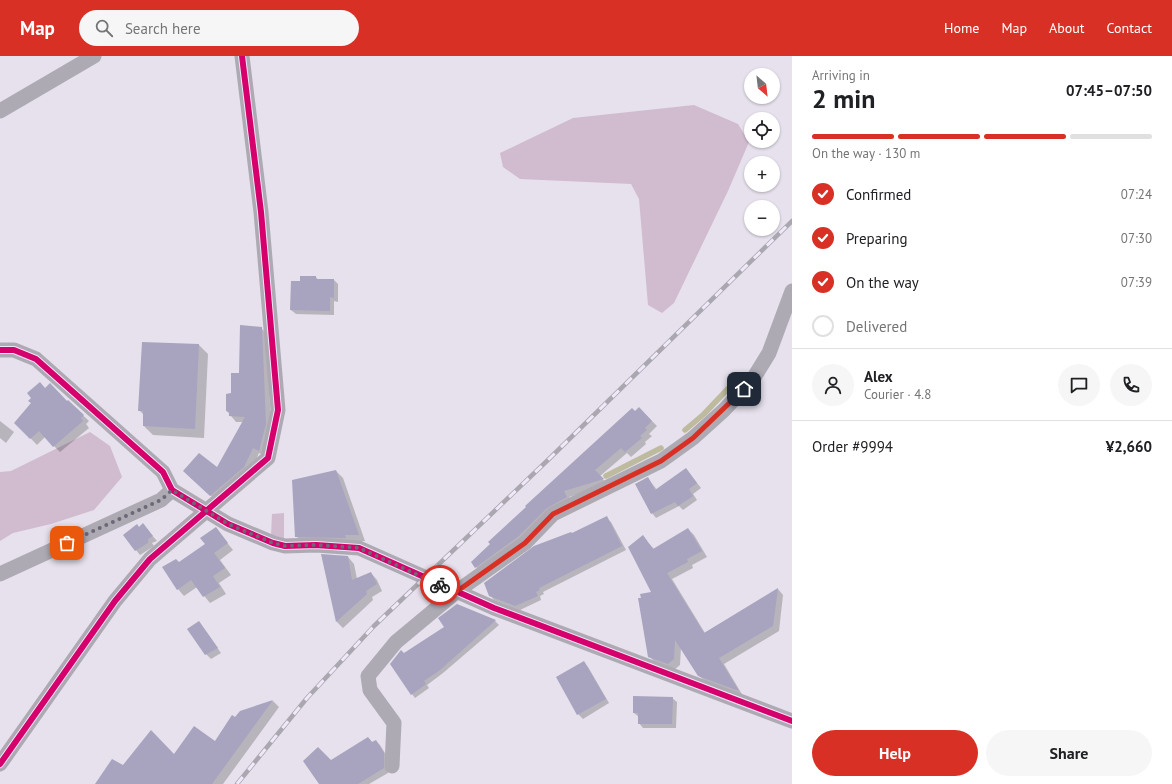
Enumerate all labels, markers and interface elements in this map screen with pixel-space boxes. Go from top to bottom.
search box [79,10,359,46]
text: Map [20,16,55,40]
icon: search [93,17,115,39]
text: Search here [125,19,201,38]
text: Home [944,19,979,37]
text: Map [1001,19,1027,37]
text: About [1049,19,1085,37]
text: Contact [1107,19,1152,37]
text: Arriving in [812,67,870,84]
north arrow [744,68,780,104]
map controls [744,68,780,236]
text: 07:45–07:50 [1066,81,1152,100]
text: 2 min [812,82,875,115]
button: locate [744,112,780,148]
text: On the way · 130 m [812,145,920,162]
button: + [744,156,780,192]
icon: check [812,183,834,205]
text: Confirmed [846,185,911,204]
text: 07:24 [1121,186,1152,203]
button: − [744,200,780,236]
icon: check [812,227,834,249]
text: Preparing [846,229,908,248]
text: 07:30 [1121,230,1152,247]
icon: check [812,271,834,293]
text: On the way [846,273,919,292]
text: 07:39 [1121,274,1152,291]
text: Delivered [846,317,907,336]
button: person [812,364,854,406]
button: chat [1058,364,1100,406]
button: phone [1110,364,1152,406]
text: Alex [864,367,893,386]
pin [727,372,761,406]
icon: home [733,378,755,400]
text: Courier · 4.8 [864,386,931,403]
text: Order #9994 [812,437,893,456]
text: ¥2,660 [1106,437,1152,456]
pin [50,526,84,560]
icon: bag [56,532,78,554]
courier [420,565,460,605]
icon: bike [429,574,451,596]
button: Help [812,730,978,776]
button: Share [986,730,1152,776]

